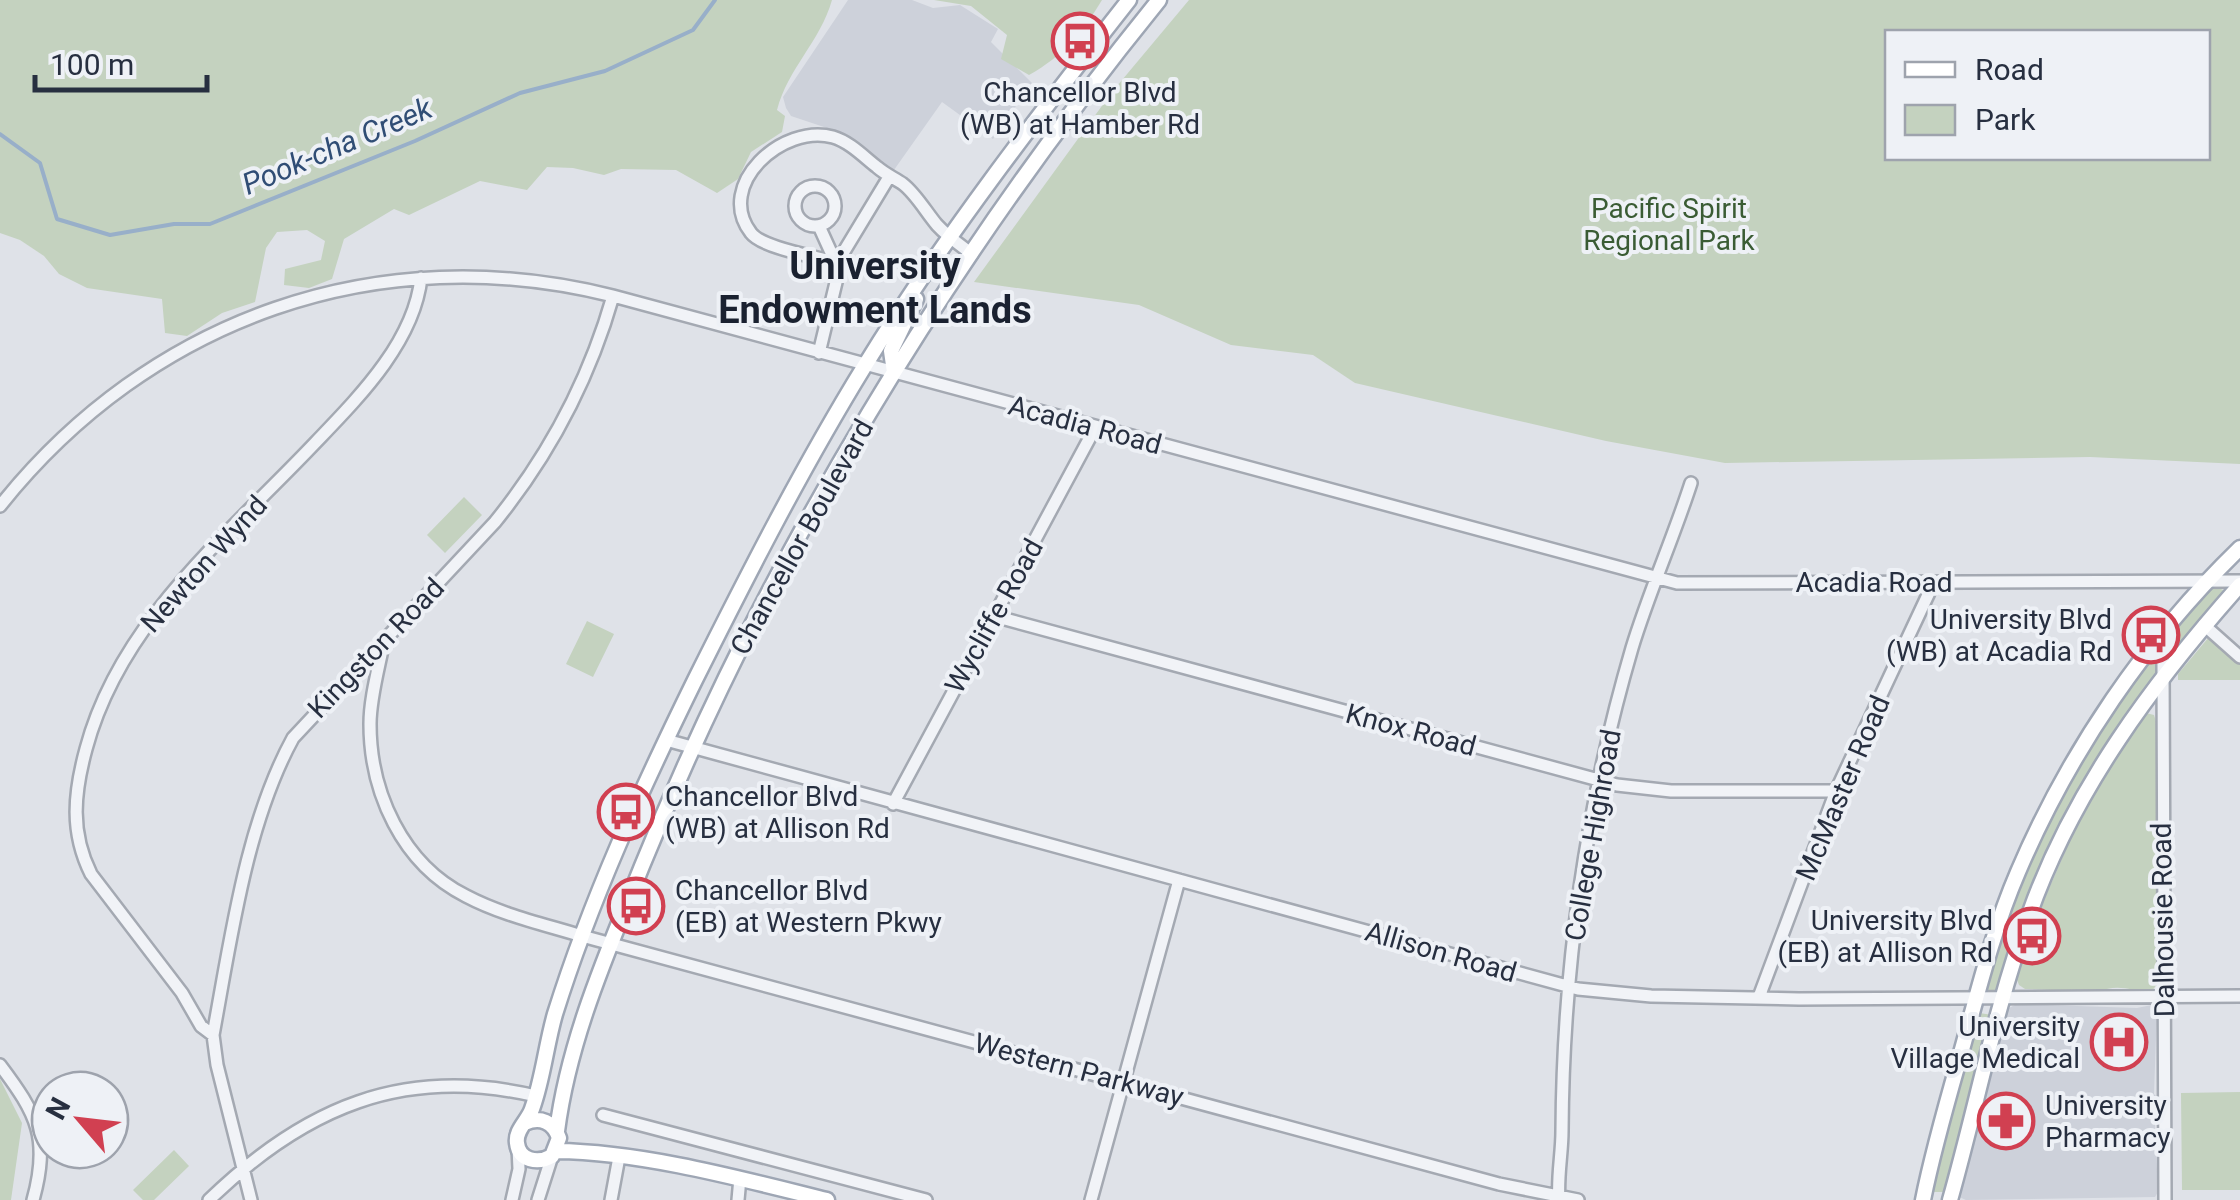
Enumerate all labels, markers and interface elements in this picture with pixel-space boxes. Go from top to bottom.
bus stop icon: Chancellor Blvd (WB) at Hamber Rd [1050,11,1110,71]
scale bar [35,30,208,92]
legend [1885,30,2210,160]
text: 100 m [50,47,134,82]
text: Road [1975,52,2044,87]
place label: Chancellor Blvd (WB) at Hamber Rd [960,76,1200,141]
water label: Pook-cha Creek [237,90,438,202]
text: Park [1975,102,2036,137]
park label: Pacific Spirit Regional Park [1583,192,1756,257]
district label: University Endowment Lands [718,244,1032,332]
street label: Acadia Road [1005,389,1165,461]
street label: Chancellor Boulevard [724,414,880,660]
street label: Newton Wynd [134,489,274,639]
street label: Wycliffe Road [938,533,1050,699]
street label: Acadia Road [1795,566,1953,599]
street label: Kingston Road [301,571,451,725]
place label: University Blvd (WB) at Acadia Rd [1886,603,2112,668]
bus stop icon: University Blvd (WB) at Acadia Rd [2121,605,2181,665]
street label: McMaster Road [1789,690,1897,886]
street label: Knox Road [1342,697,1480,763]
street label: College Highroad [1558,727,1628,943]
place label: Chancellor Blvd (WB) at Allison Rd [665,780,890,845]
bus stop icon: Chancellor Blvd (WB) at Allison Rd [596,782,656,842]
street label: Dalhousie Road [2145,822,2181,1018]
place label: Chancellor Blvd (EB) at Western Pkwy [675,874,942,939]
bus stop icon: Chancellor Blvd (EB) at Western Pkwy [606,876,666,936]
place label: University Blvd (EB) at Allison Rd [1777,904,1993,969]
bus stop icon: University Blvd (EB) at Allison Rd [2002,906,2062,966]
street label: Allison Road [1362,915,1520,989]
place label: University Village Medical [1890,1010,2080,1075]
hospital icon: University Village Medical [2089,1012,2149,1072]
street label: Western Parkway [971,1026,1187,1114]
north arrow [30,1070,130,1170]
place label: University Pharmacy [2045,1089,2171,1154]
pharmacy icon: University Pharmacy [1976,1091,2036,1151]
text: N [39,1092,78,1125]

